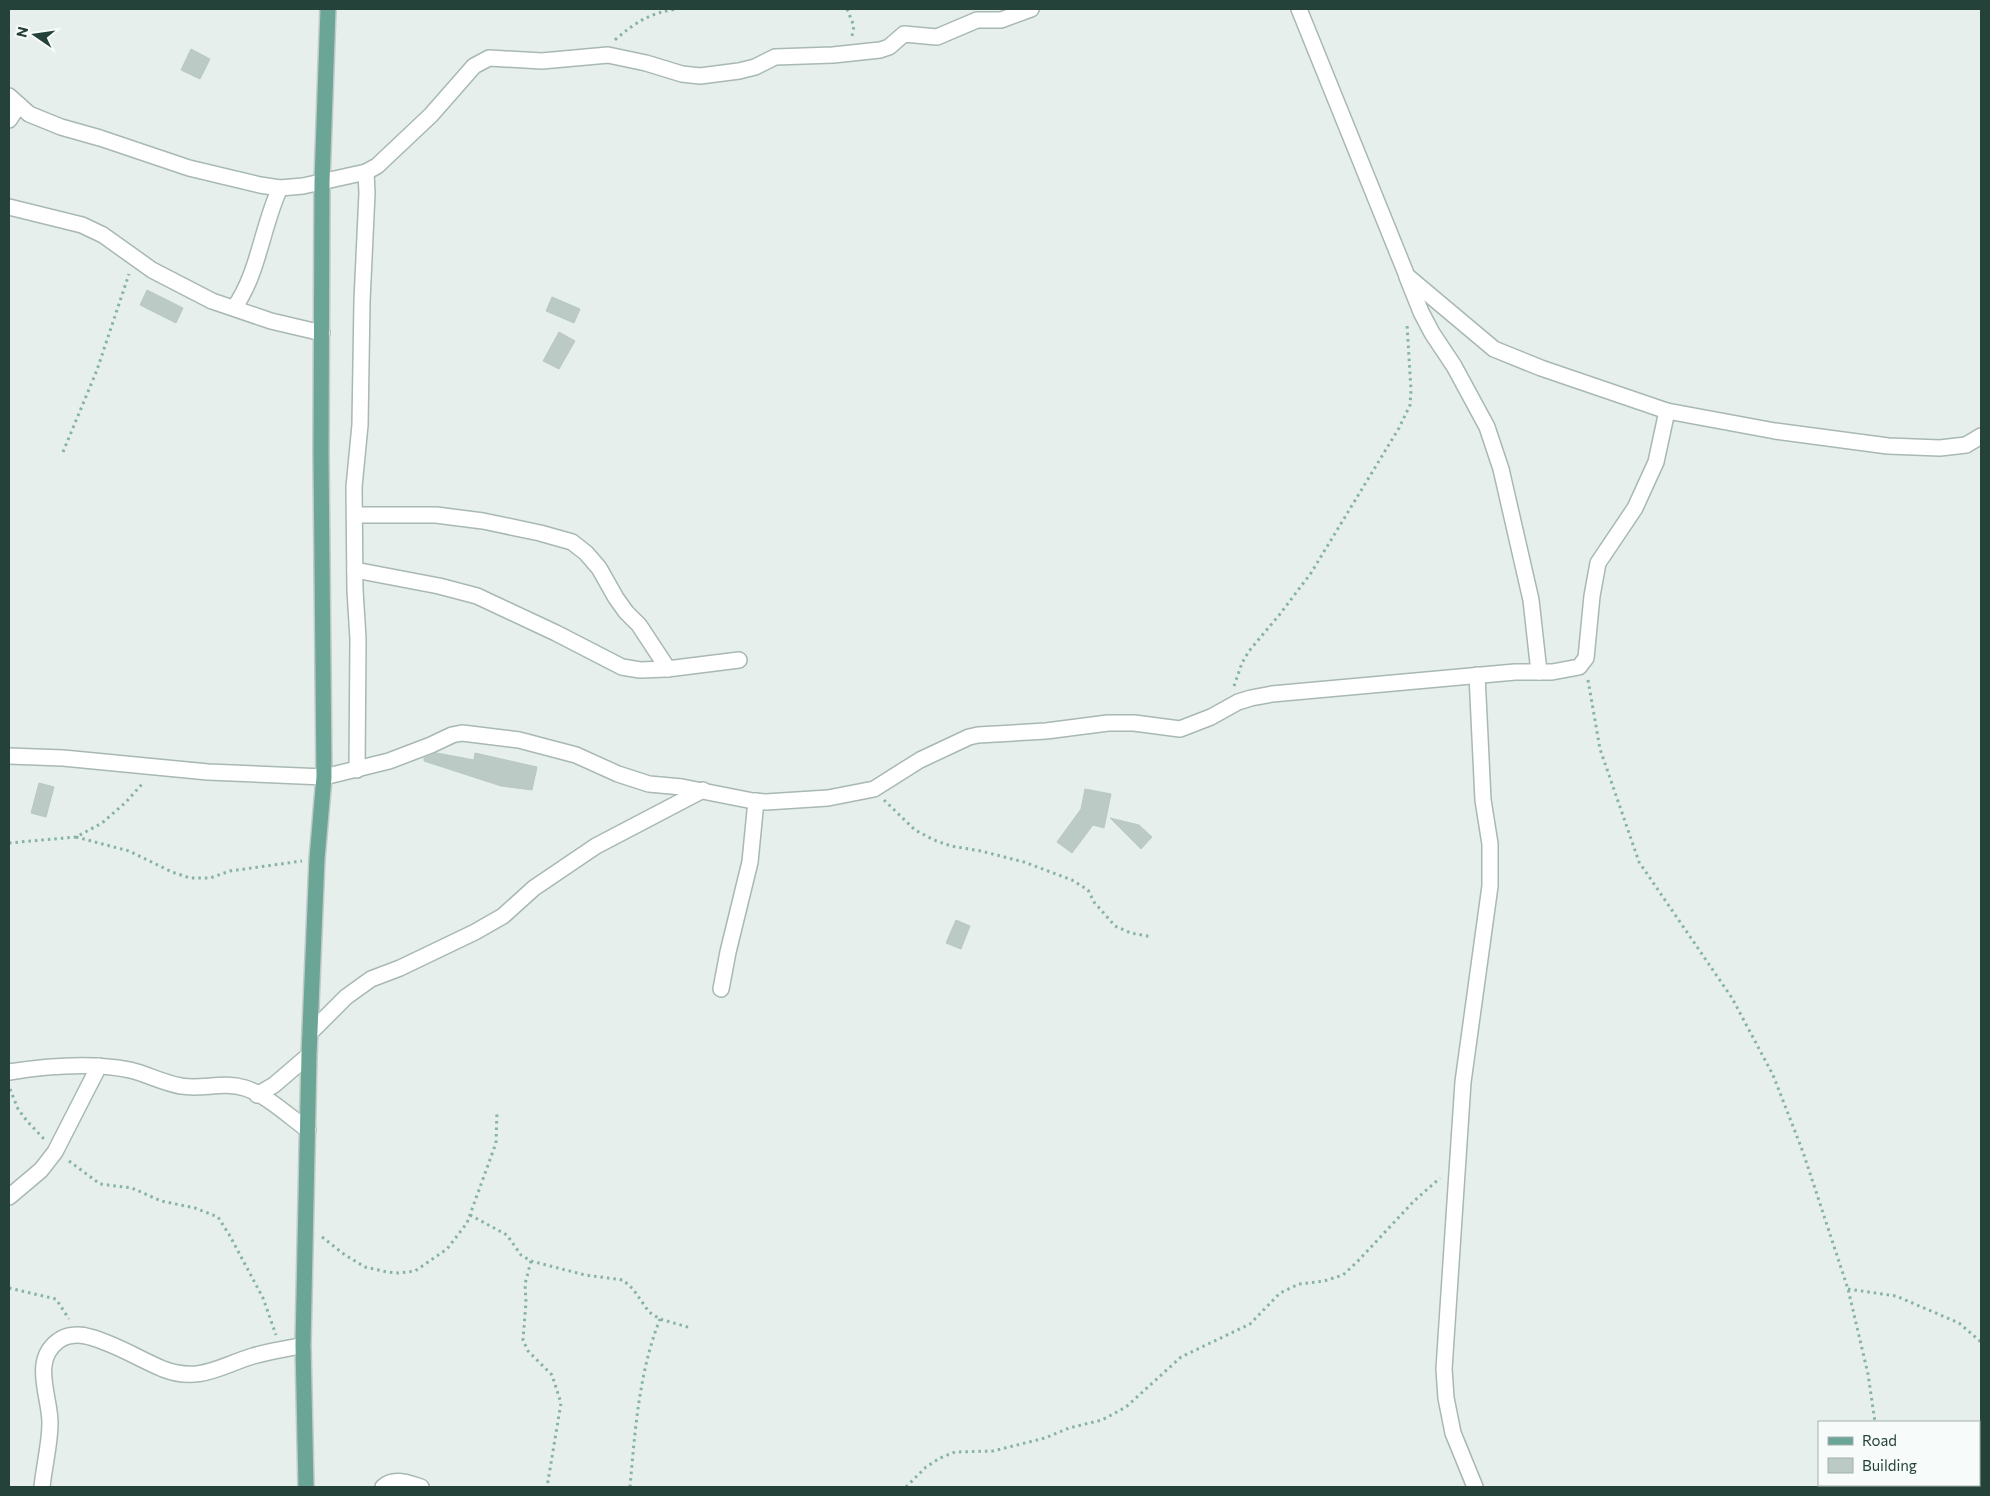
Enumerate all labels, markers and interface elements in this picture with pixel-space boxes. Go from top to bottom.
north arrow [10,10,60,60]
text: N [12,25,31,39]
legend [1818,1421,1980,1486]
text: Road [1862,1431,1897,1449]
text: Building [1862,1456,1917,1474]

